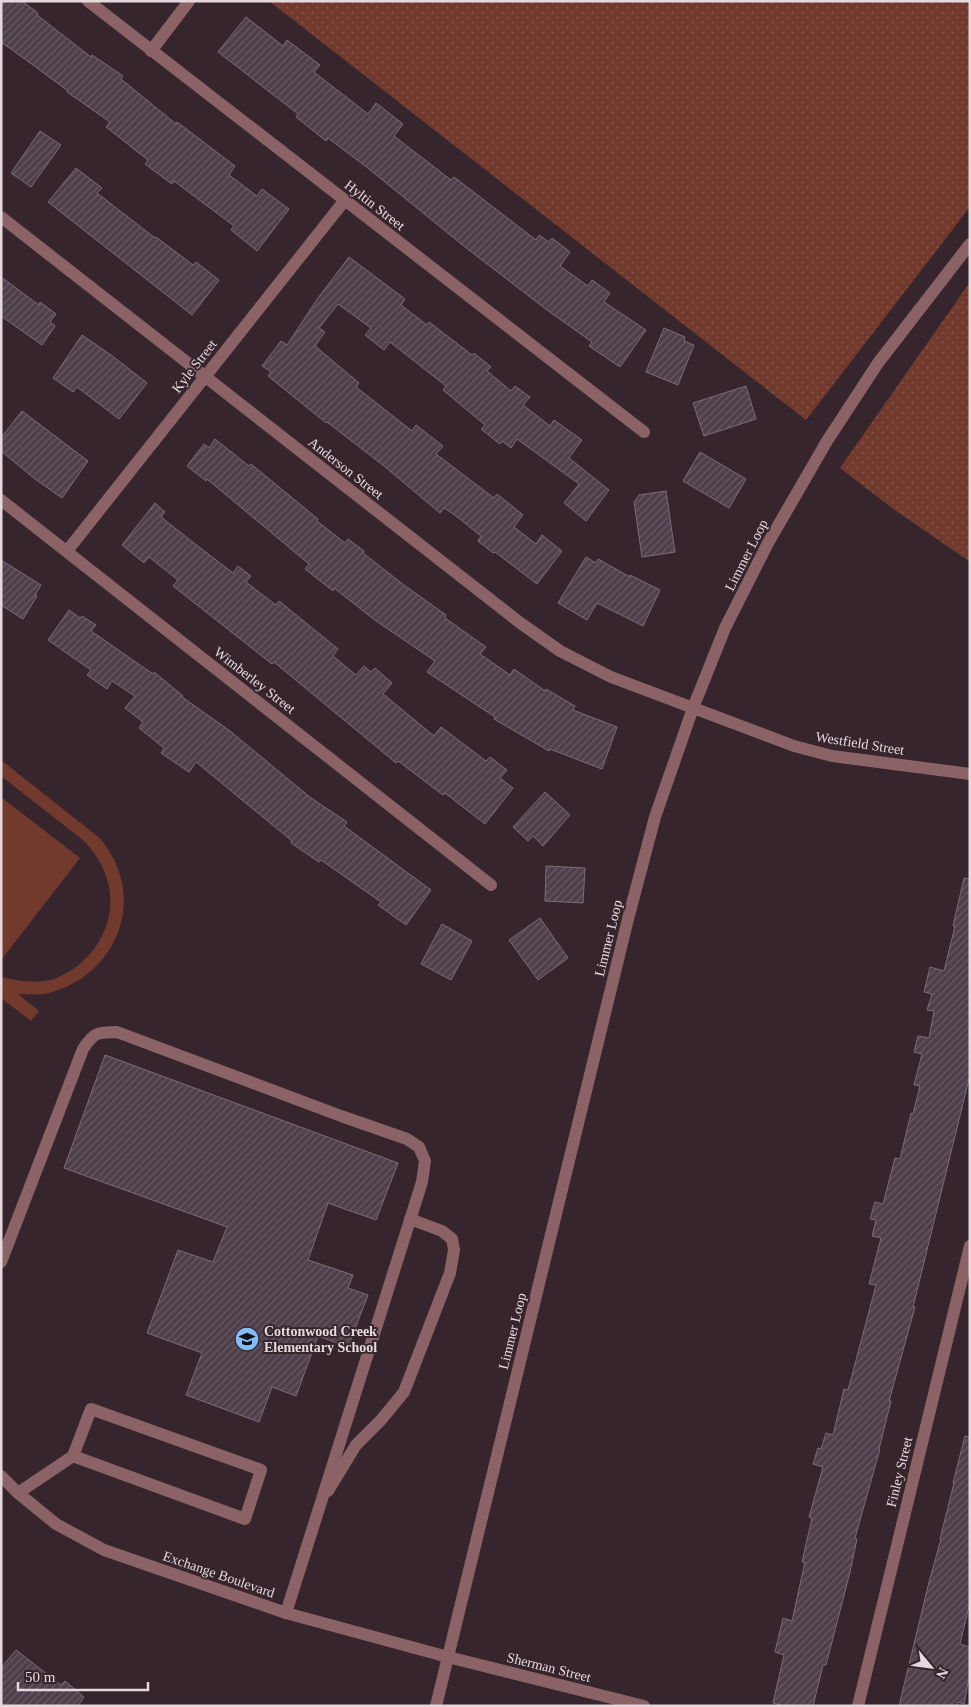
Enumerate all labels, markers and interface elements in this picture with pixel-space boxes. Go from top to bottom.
street label: Hyltin Street [342,177,408,234]
street label: Kyle Street [169,337,220,396]
street label: Anderson Street [305,435,386,502]
street label: Limmer Loop [722,517,771,593]
street label: Wimberley Street [211,644,298,717]
street label: Westfield Street [815,729,905,758]
street label: Limmer Loop [592,898,625,978]
street label: Limmer Loop [496,1291,529,1371]
place label: Cottonwood Creek Elementary School [264,1324,377,1355]
school or university icon: Cottonwood Creek Elementary School [234,1326,260,1352]
street label: Finley Street [884,1435,915,1509]
street label: Exchange Boulevard [161,1548,277,1601]
north arrow [906,1642,956,1692]
street label: Sherman Street [505,1650,592,1685]
scale bar [18,1660,148,1692]
text: N [933,1665,951,1681]
text: 50 m [25,1669,56,1685]

